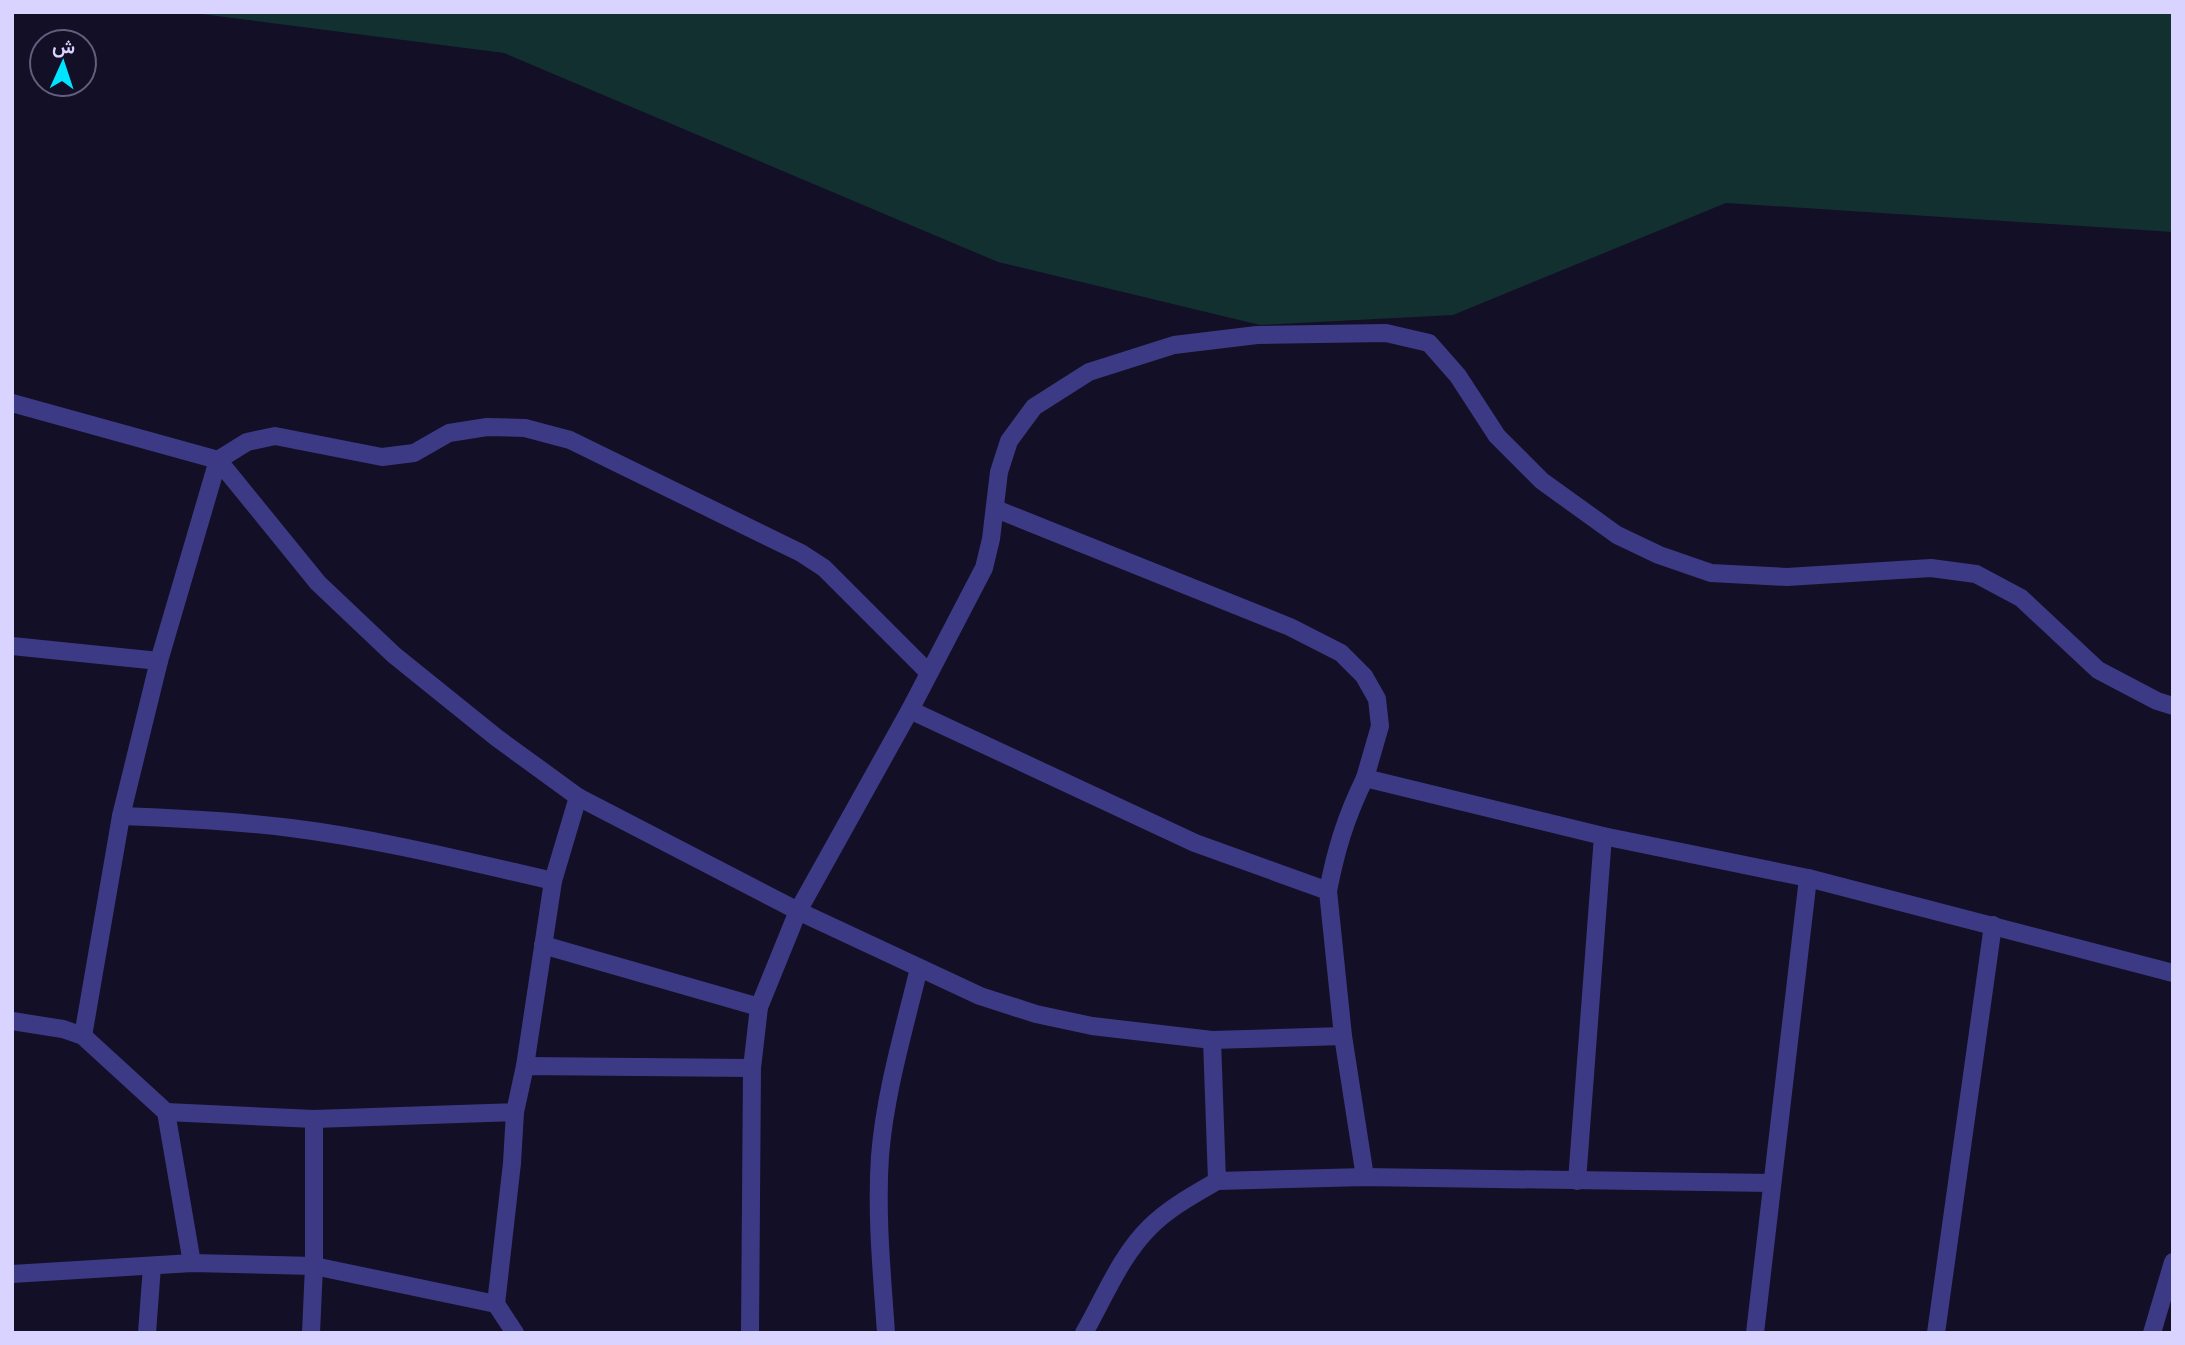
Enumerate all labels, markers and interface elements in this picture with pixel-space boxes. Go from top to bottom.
north arrow [28,28,98,98]
text: ش [52,33,76,59]

